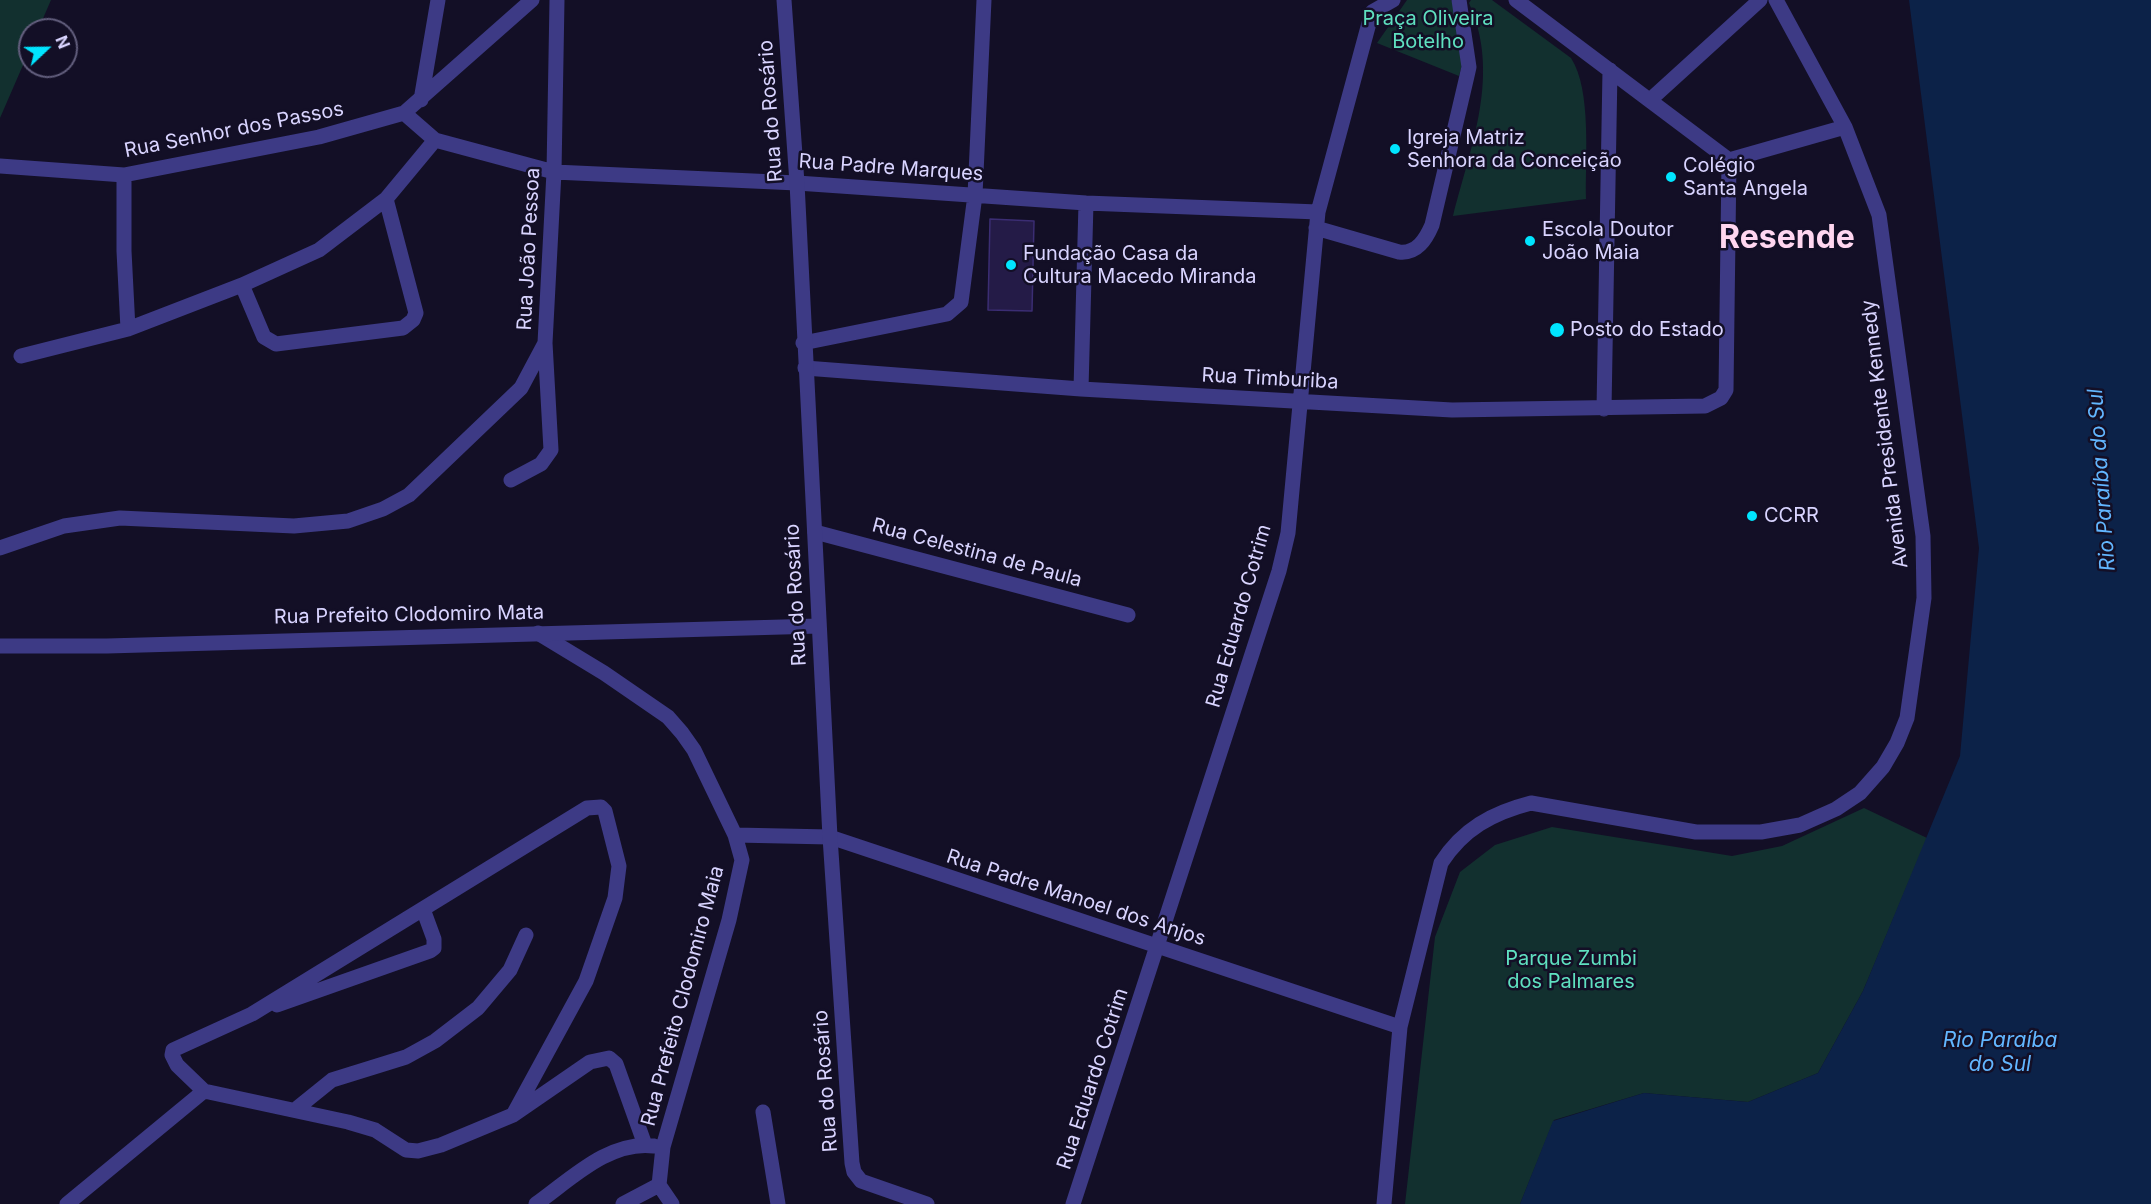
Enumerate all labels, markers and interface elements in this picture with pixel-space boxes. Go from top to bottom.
park label: Praça Oliveira Botelho [1362,7,1494,54]
north arrow [18,18,78,78]
text: N [51,33,74,51]
street label: Rua do Rosário [754,39,788,183]
street label: Rua Senhor dos Passos [122,97,346,163]
place label: Igreja Matriz Senhora da Conceição [1407,126,1622,173]
marker: Igreja Matriz Senhora da Conceição [1388,142,1402,156]
street label: Rua Padre Marques [798,150,984,186]
place label: Colégio Santa Angela [1683,154,1808,201]
street label: Rua João Pessoa [513,167,545,331]
marker: Colégio Santa Angela [1664,170,1678,184]
place label: Escola Doutor João Maia [1542,218,1674,265]
district label: Resende [1719,219,1855,257]
marker: Escola Doutor João Maia [1523,234,1537,248]
place label: Fundação Casa da Cultura Macedo Miranda [1023,242,1257,289]
marker: Fundação Casa da Cultura Macedo Miranda [1004,258,1018,272]
street label: Avenida Presidente Kennedy [1857,298,1913,570]
place label: Posto do Estado [1570,318,1724,342]
marker: Posto do Estado [1548,321,1566,339]
street label: Rua Timburiba [1201,363,1339,395]
water label: Rio Paraíba do Sul [2083,388,2121,572]
place label: CCRR [1764,504,1819,528]
marker: CCRR [1745,509,1759,523]
street label: Rua Celestina de Paula [869,513,1085,593]
street label: Rua Eduardo Cotrim [1201,522,1277,710]
street label: Rua do Rosário [780,523,812,667]
street label: Rua Prefeito Clodomiro Mata [274,601,544,629]
street label: Rua Padre Manoel dos Anjos [943,845,1209,951]
street label: Rua Prefeito Clodomiro Maia [637,863,729,1129]
park label: Parque Zumbi dos Palmares [1505,947,1637,994]
street label: Rua Eduardo Cotrim [1052,985,1134,1173]
street label: Rua do Rosário [809,1009,843,1153]
water label: Rio Paraíba do Sul [1943,1028,2057,1078]

